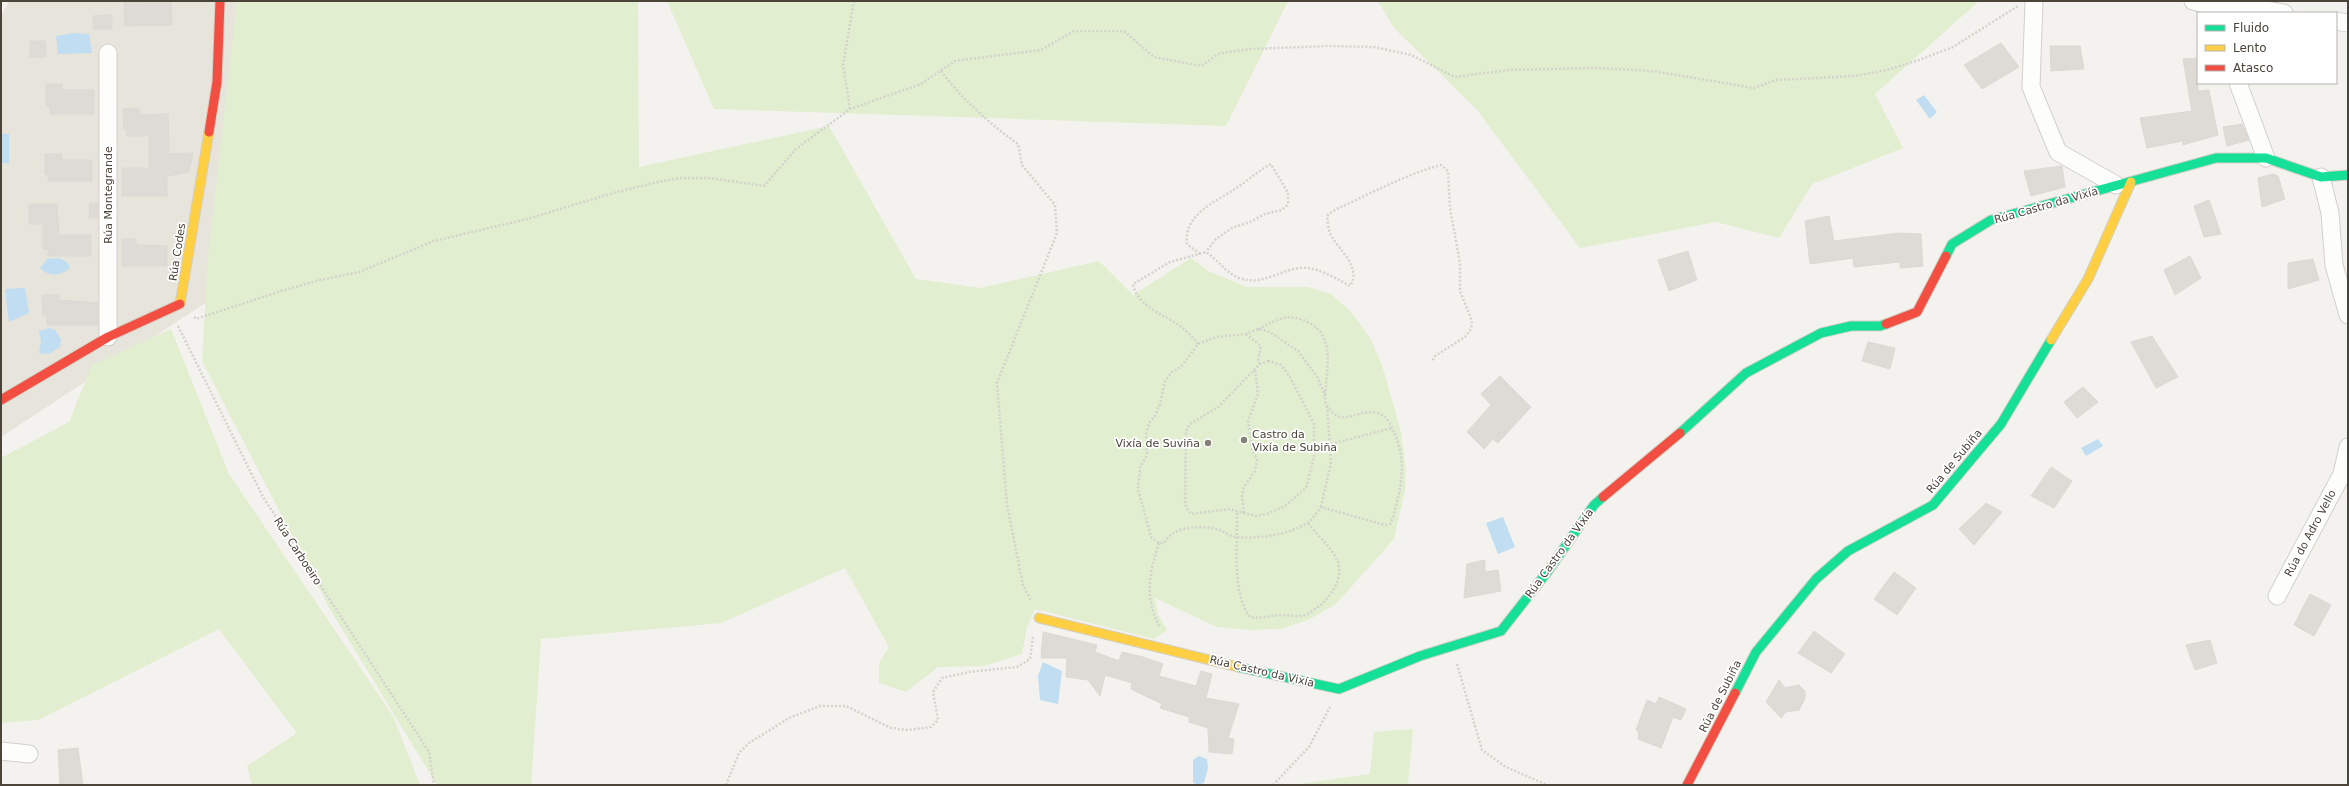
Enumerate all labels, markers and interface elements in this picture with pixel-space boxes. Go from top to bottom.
legend [2197,12,2337,84]
text: Fluido [2233,21,2269,35]
text: Lento [2233,41,2267,55]
text: Atasco [2233,61,2273,75]
street label: Rúa Montegrande [102,146,115,244]
street label: Rúa Castro da Vixía [1993,184,2099,227]
street label: Rúa Codes [167,222,189,282]
street label: Rúa de Subiña [1924,427,1985,496]
place label: Castro da Vixía de Subiña [1252,428,1337,454]
marker: Castro da Vixía de Subiña [1239,435,1249,445]
place label: Vixía de Suviña [1115,437,1200,450]
marker: Vixía de Suviña [1203,438,1213,448]
street label: Rúa do Adro Vello [2282,487,2339,579]
street label: Rúa Castro da Vixía [1523,506,1596,600]
street label: Rúa Carboeiro [271,515,324,588]
street label: Rúa Castro da Vixía [1208,653,1316,690]
street label: Rúa de Subiña [1697,658,1744,735]

